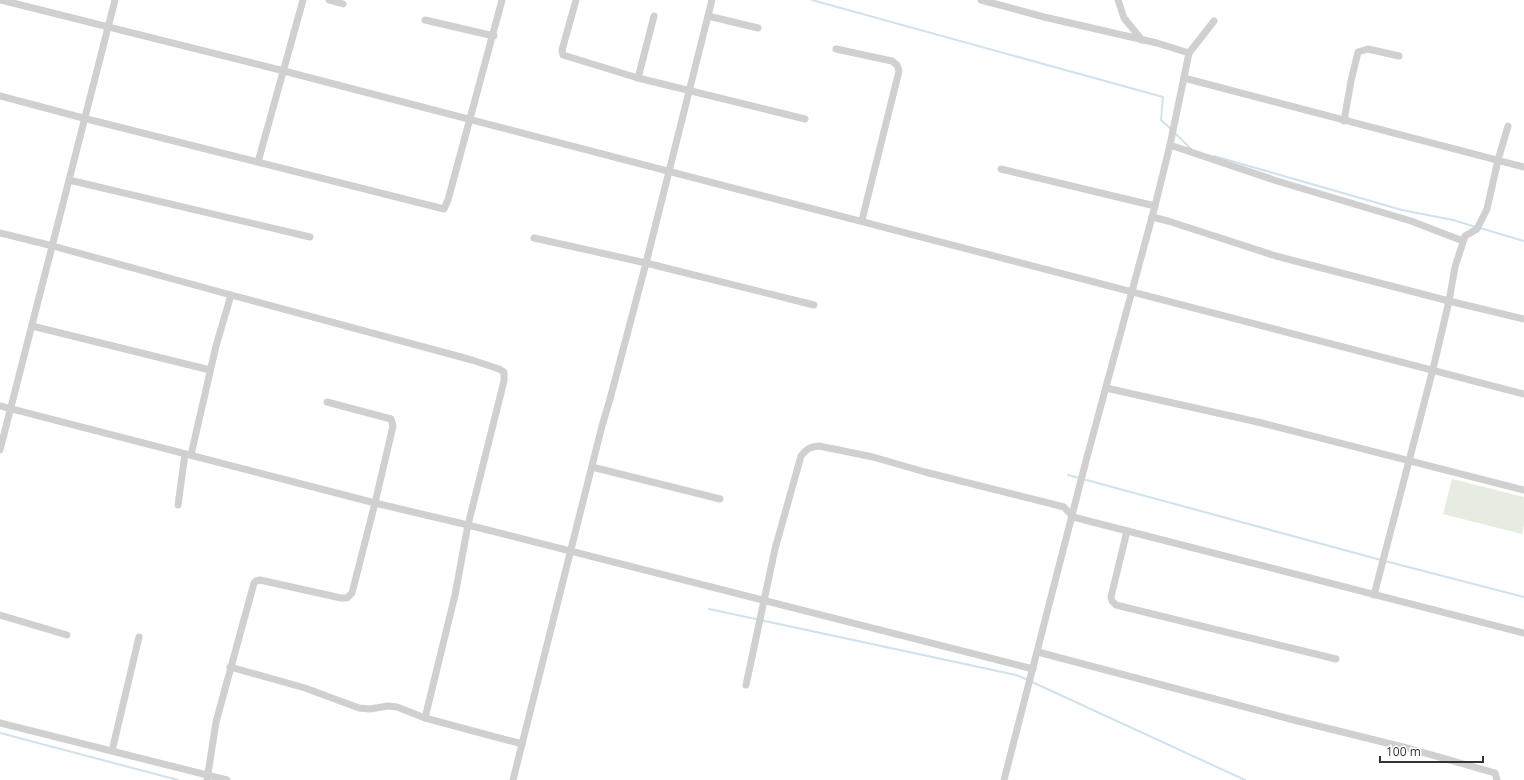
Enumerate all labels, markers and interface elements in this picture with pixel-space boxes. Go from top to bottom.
scale bar [1380,738,1483,764]
text: 100 m [1386,743,1421,760]

